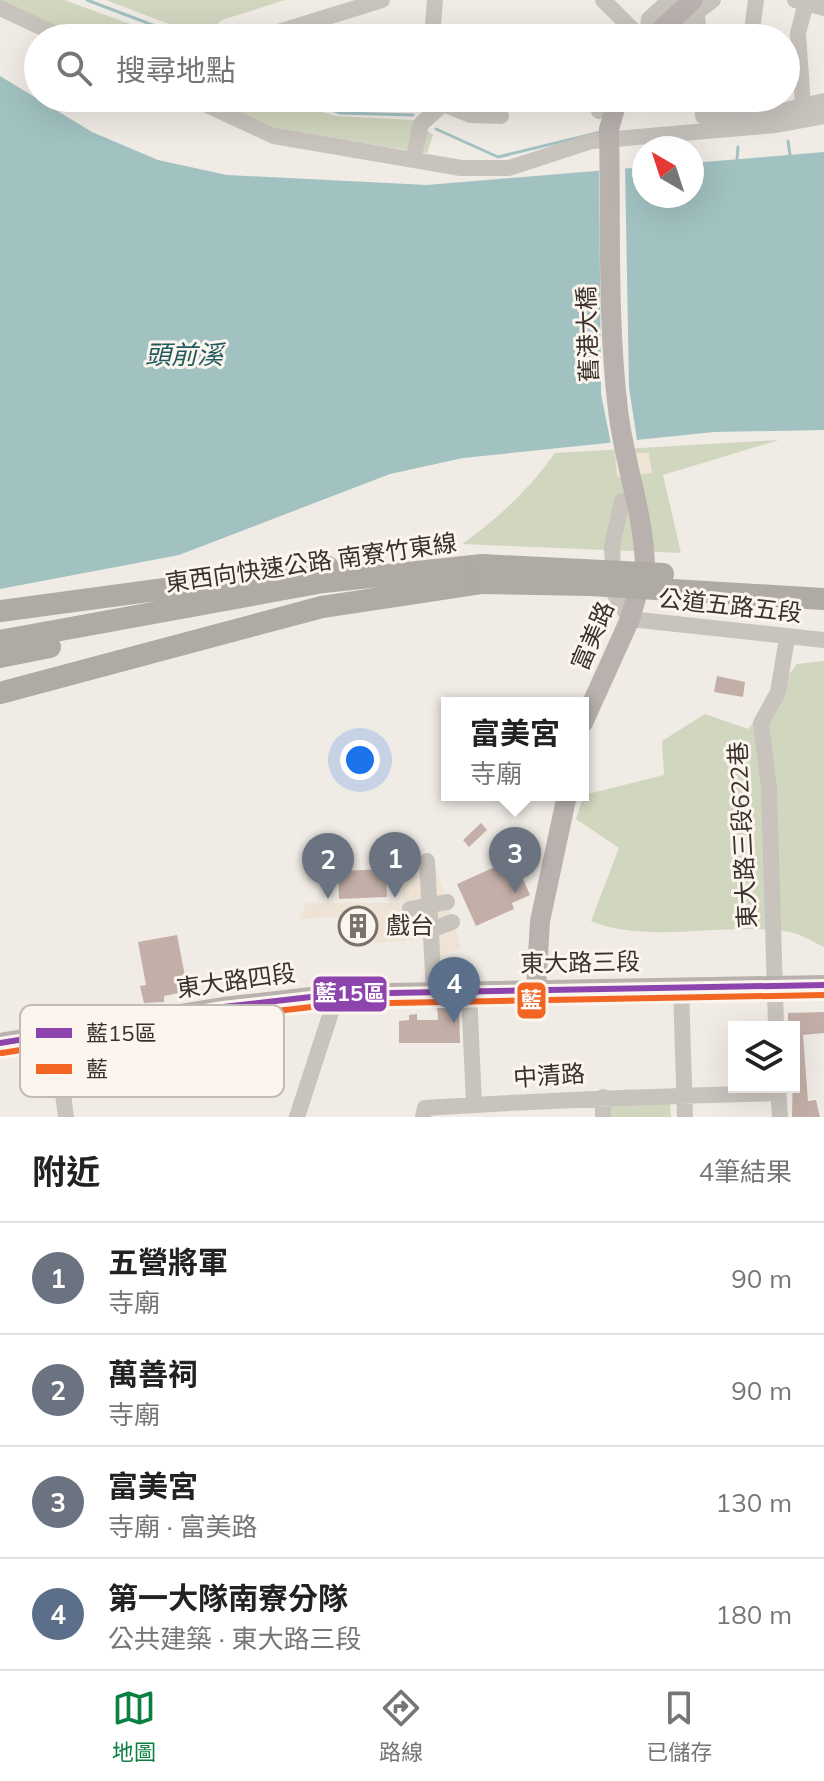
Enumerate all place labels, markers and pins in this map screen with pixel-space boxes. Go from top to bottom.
pin: 3 [489,827,541,893]
pin: 1 [369,832,421,898]
pin: 2 [302,833,354,899]
building icon: 戲台 [337,905,379,947]
place label: 戲台 [386,910,434,940]
pin: 4 [428,957,480,1023]

